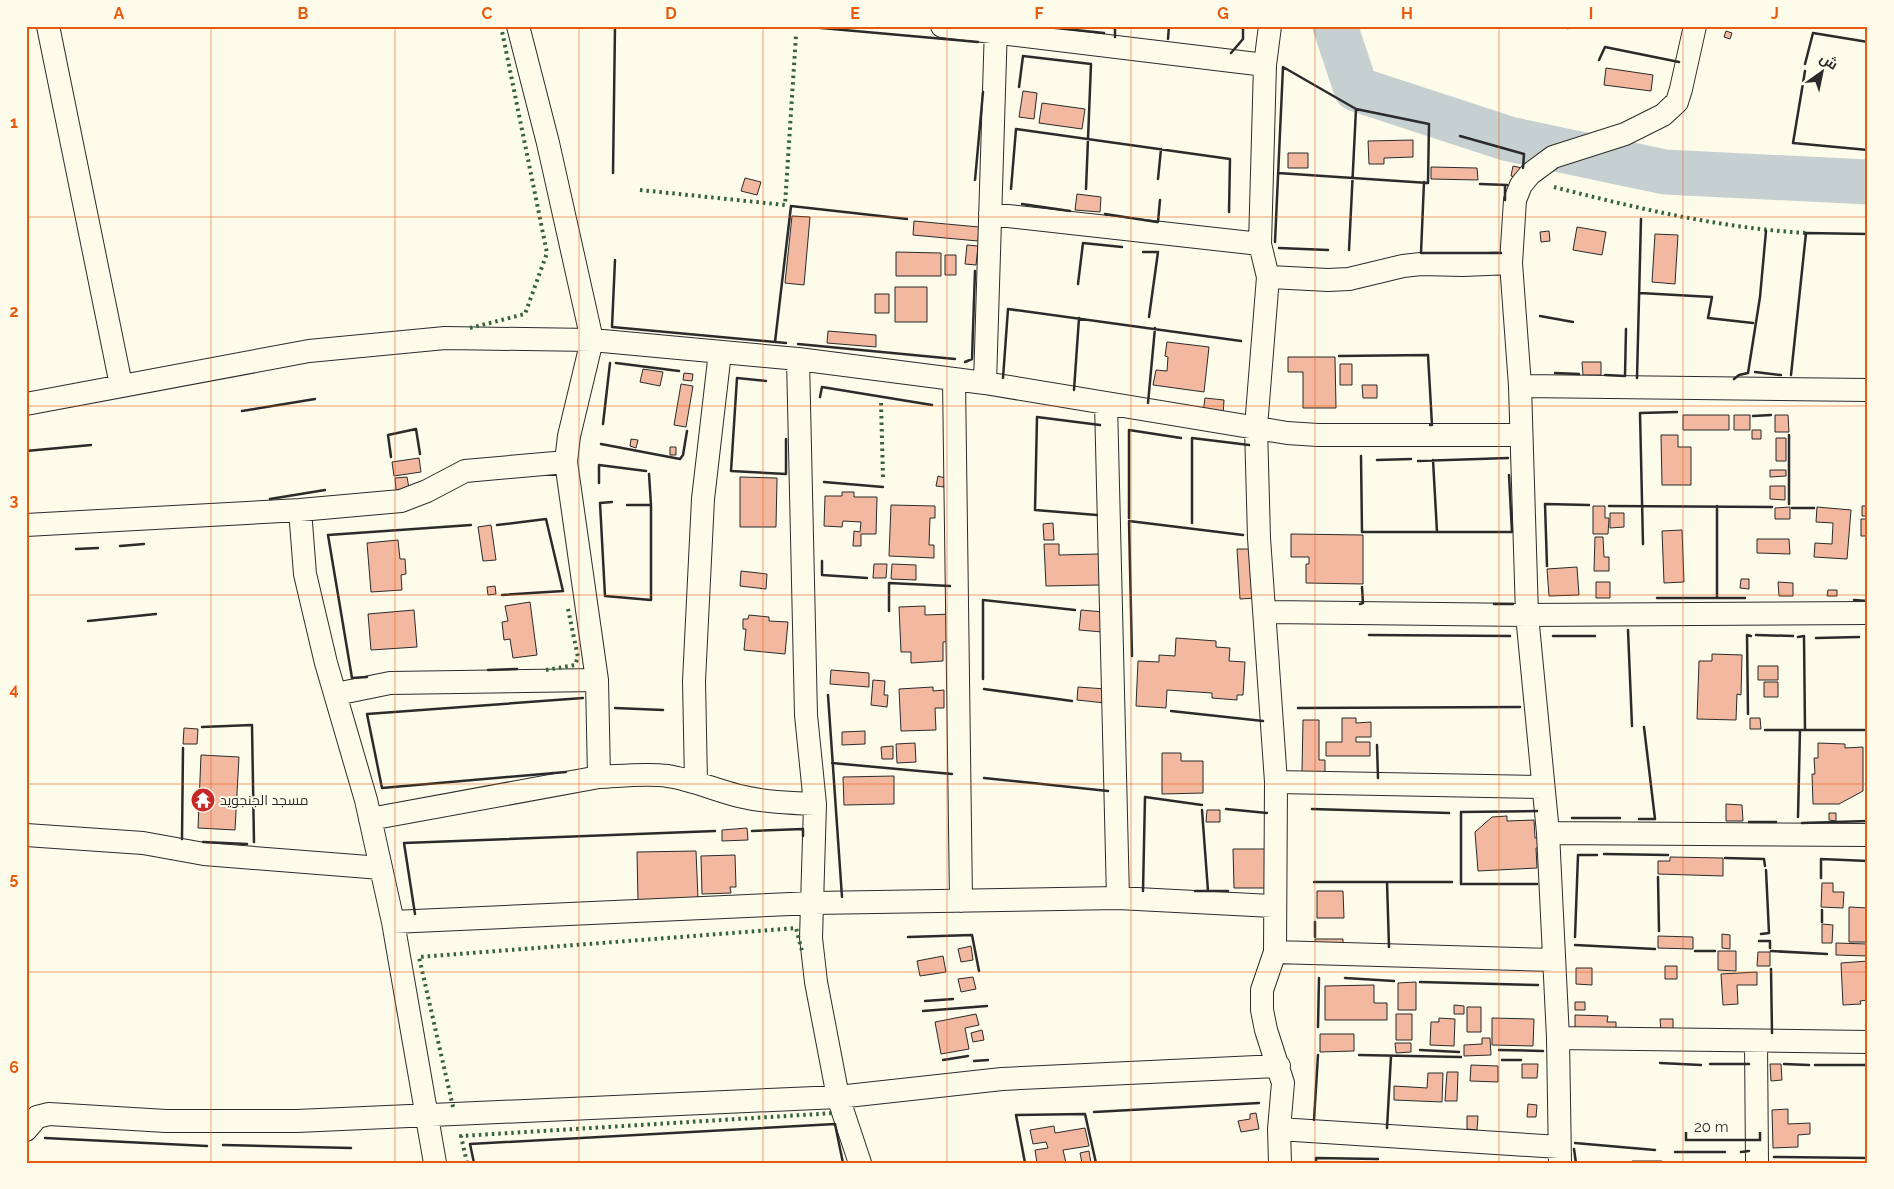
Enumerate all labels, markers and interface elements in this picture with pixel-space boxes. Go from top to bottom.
text: A [114,4,125,23]
text: B [298,4,309,23]
text: C [482,4,493,23]
text: D [665,4,677,23]
text: E [850,4,860,23]
text: F [1034,4,1044,23]
text: G [1217,4,1229,23]
text: H [1401,4,1413,23]
text: I [1589,4,1593,23]
text: J [1771,4,1779,23]
north arrow [1796,48,1846,98]
text: ش [1817,49,1841,74]
text: 1 [10,113,18,132]
text: 2 [9,302,19,321]
text: 3 [10,491,19,510]
text: 4 [9,680,19,699]
temple icon: مسجد الجنجويد [190,787,216,813]
place label: مسجد الجنجويد [220,792,308,808]
text: 5 [10,869,19,888]
text: 6 [9,1058,19,1077]
scale bar [1686,1109,1760,1141]
text: 20 m [1694,1118,1729,1136]

